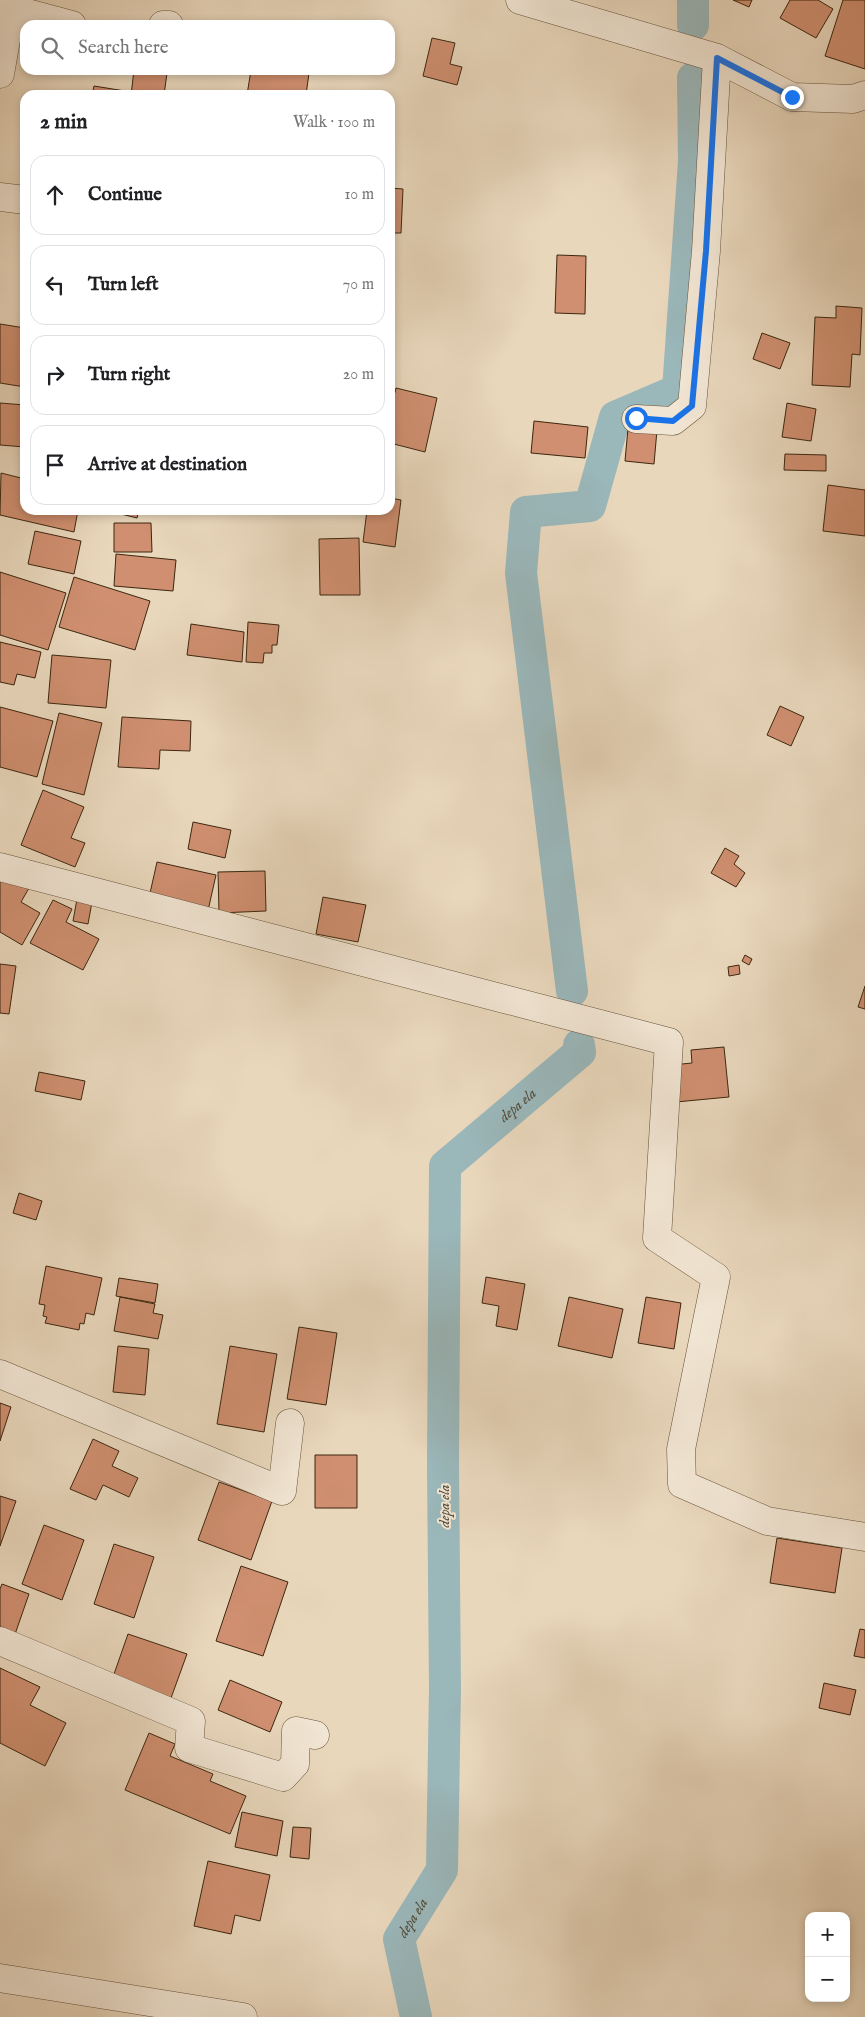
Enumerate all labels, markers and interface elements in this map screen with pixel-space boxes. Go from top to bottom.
search box [20,20,395,75]
icon: search [38,34,66,62]
text: Search here [78,36,169,60]
route end [781,86,804,109]
text: 2 min [40,109,87,136]
text: Walk · 100 m [293,113,375,133]
icon: ahead [41,181,69,209]
text: Continue [88,183,162,207]
text: 10 m [344,185,374,205]
icon: left [41,271,69,299]
text: Turn left [88,273,159,297]
text: 70 m [343,275,374,295]
icon: right [41,361,69,389]
text: Turn right [88,363,170,387]
text: 20 m [343,365,374,385]
route start [625,407,648,430]
icon: arrive [41,451,69,479]
text: Arrive at destination [88,453,247,477]
water label: depa ela [494,1083,540,1127]
water label: depa ela [435,1484,454,1529]
water label: depa ela [392,1894,432,1942]
map controls [805,1912,850,2002]
button: + [805,1912,850,1957]
button: − [805,1957,850,2002]

